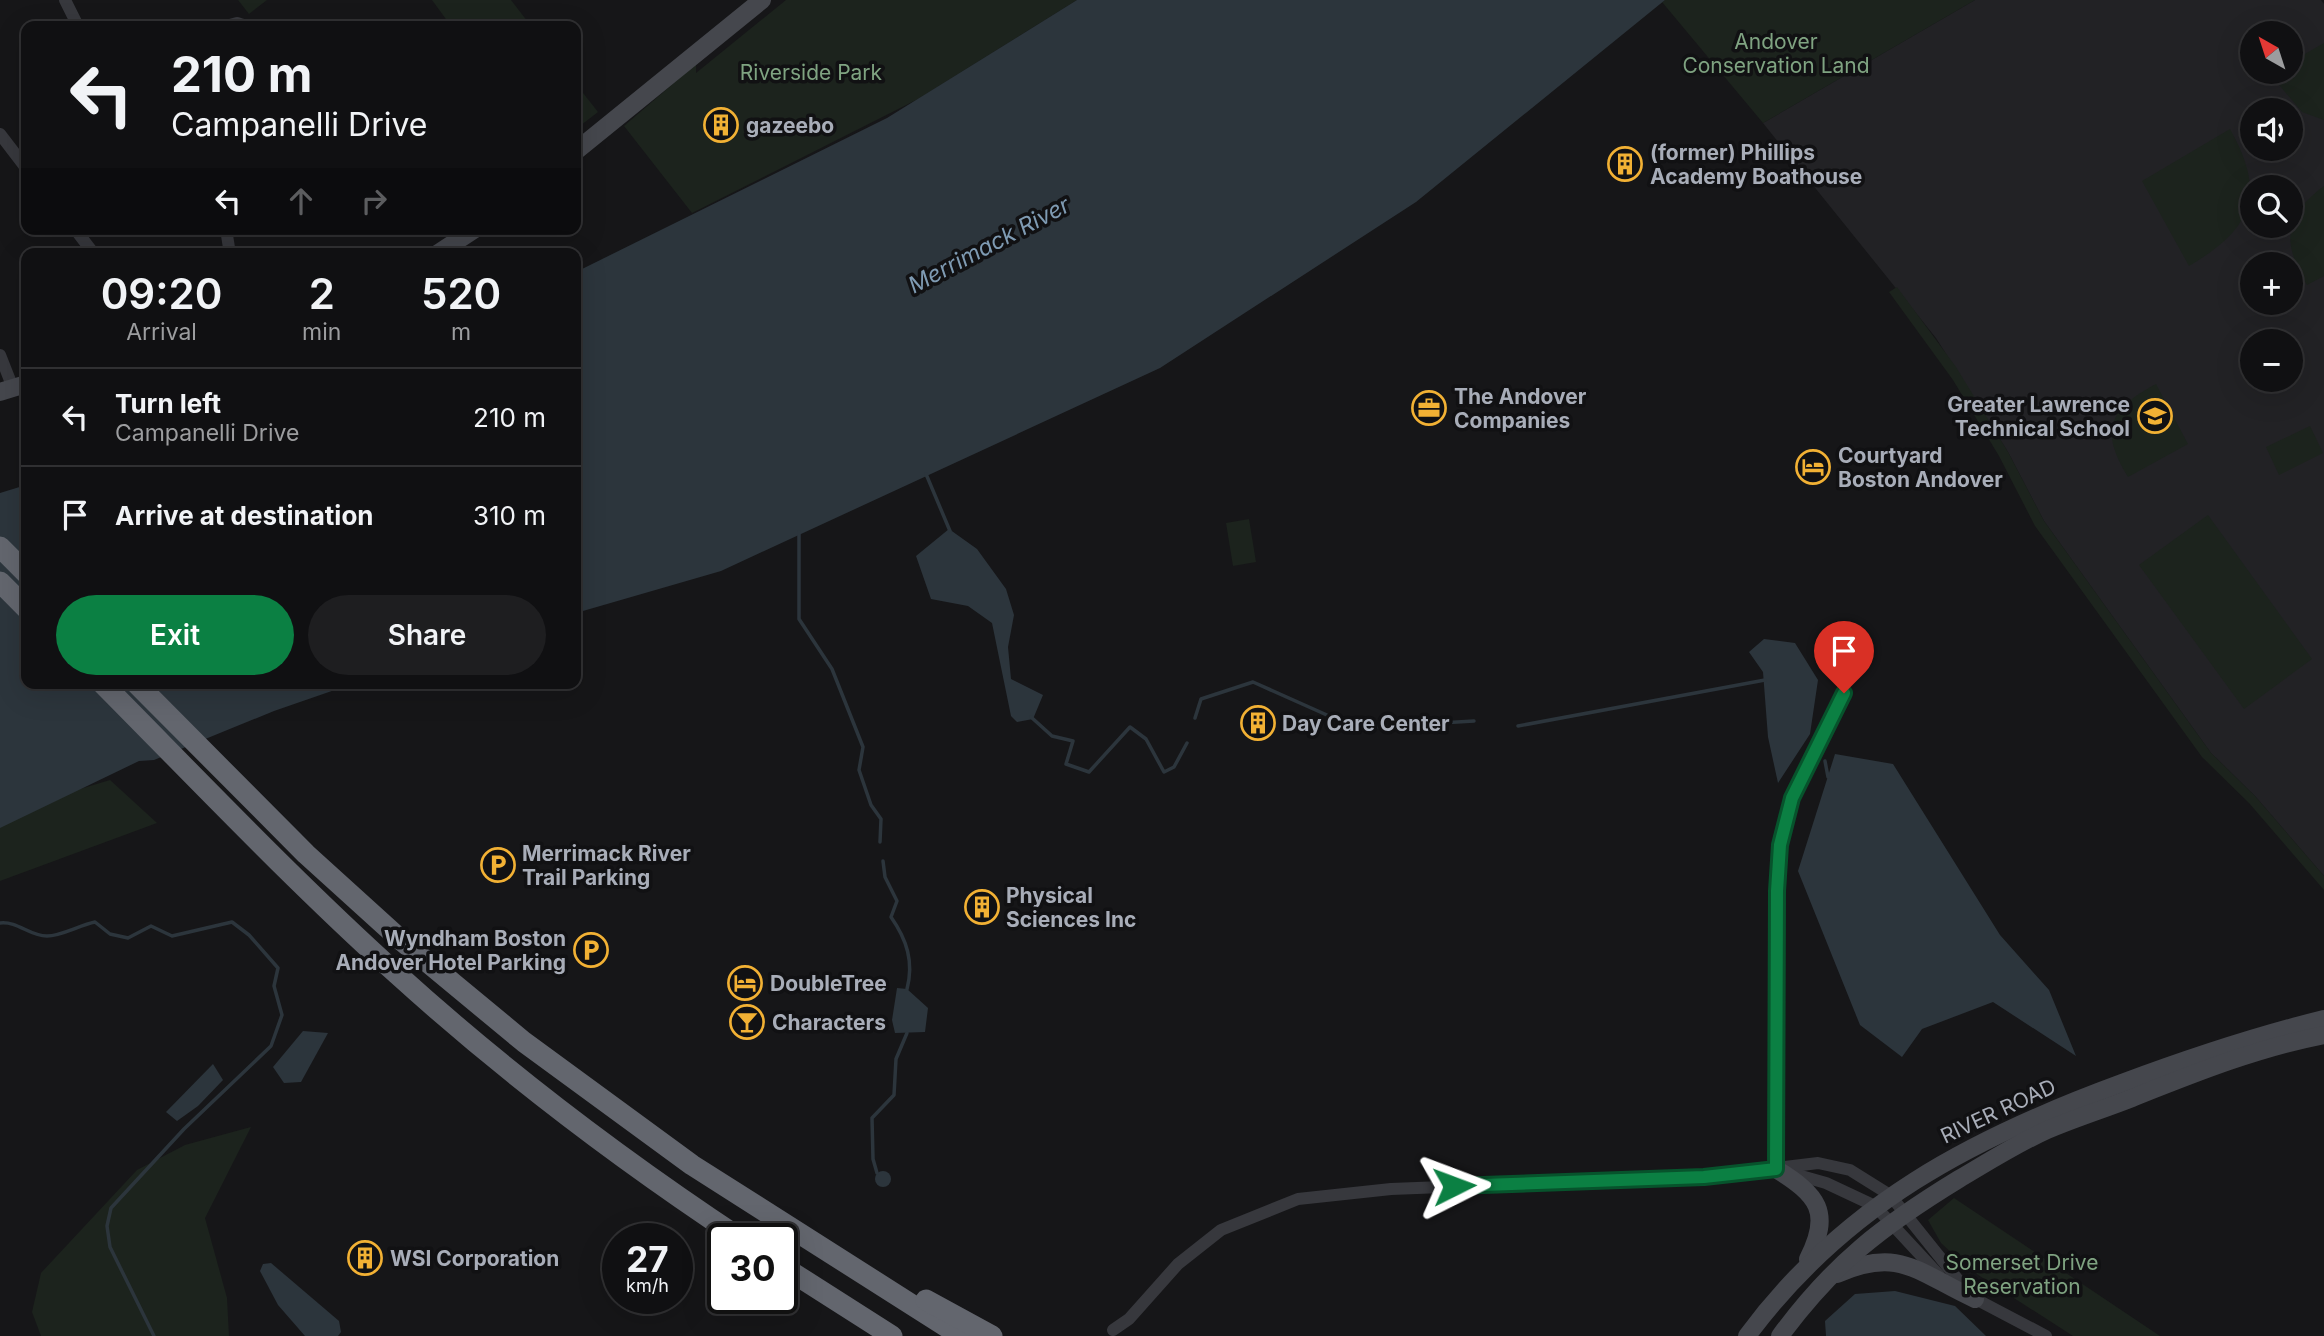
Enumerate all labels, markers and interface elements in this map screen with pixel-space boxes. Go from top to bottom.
north arrow [2240,21,2303,84]
map controls [2240,21,2303,392]
park label: Andover Conservation Land [1682,29,1870,78]
text: 210 m [171,45,312,104]
icon: left [56,49,147,140]
park label: Riverside Park [740,60,883,85]
button: sound [2240,98,2303,161]
text: Campanelli Drive [171,105,427,144]
building icon: gazeebo [702,106,740,144]
place label: gazeebo [746,113,834,138]
place label: (former) Phillips Academy Boathouse [1650,140,1862,189]
building icon: (former) Phillips Academy Boathouse [1606,145,1644,183]
button: search [2240,175,2303,238]
icon: left [209,182,247,220]
icon: ahead [282,182,320,220]
icon: right [355,182,393,220]
water label: Merrimack River [903,190,1076,299]
button: + [2240,252,2303,315]
text: 09:20 [101,268,222,319]
text: 2 [309,268,335,319]
text: 520 [421,268,501,319]
text: Arrival [126,318,197,346]
text: min [302,318,341,346]
text: m [451,318,471,346]
button: − [2240,329,2303,392]
place label: The Andover Companies [1454,384,1587,433]
text: Turn left [115,388,221,419]
office icon: The Andover Companies [1410,389,1448,427]
place label: Greater Lawrence Technical School [1947,392,2130,441]
school or university icon: Greater Lawrence Technical School [2136,397,2174,435]
icon: left [56,398,94,436]
text: 210 m [473,402,546,433]
text: Campanelli Drive [115,419,299,447]
place label: Courtyard Boston Andover [1838,443,2003,492]
hotel icon: Courtyard Boston Andover [1794,448,1832,486]
icon: arrive [56,496,94,534]
text: Arrive at destination [115,500,374,531]
text: 310 m [473,500,546,531]
button: Exit [56,595,294,675]
button: Share [308,595,546,675]
pin [1814,621,1874,693]
icon: arrive [1825,632,1863,670]
building icon: Day Care Center [1239,704,1277,742]
place label: Day Care Center [1282,711,1450,736]
place label: Merrimack River Trail Parking [522,841,691,890]
parking icon: Merrimack River Trail Parking [479,846,517,884]
place label: Physical Sciences Inc [1006,883,1136,932]
building icon: Physical Sciences Inc [963,888,1001,926]
place label: Wyndham Boston Andover Hotel Parking [335,926,566,975]
parking icon: Wyndham Boston Andover Hotel Parking [572,931,610,969]
hotel icon: DoubleTree [726,964,764,1002]
place label: DoubleTree [770,971,887,996]
bar icon: Characters [728,1003,766,1041]
place label: Characters [772,1010,886,1035]
street label: RIVER ROAD [1936,1073,2060,1149]
position arrow [1417,1149,1491,1223]
speed limit sign: 30 [707,1223,798,1314]
text: 27 [626,1238,669,1280]
building icon: WSI Corporation [346,1239,384,1277]
place label: WSI Corporation [390,1246,559,1271]
park label: Somerset Drive Reservation [1946,1250,2098,1299]
text: km/h [626,1275,669,1296]

